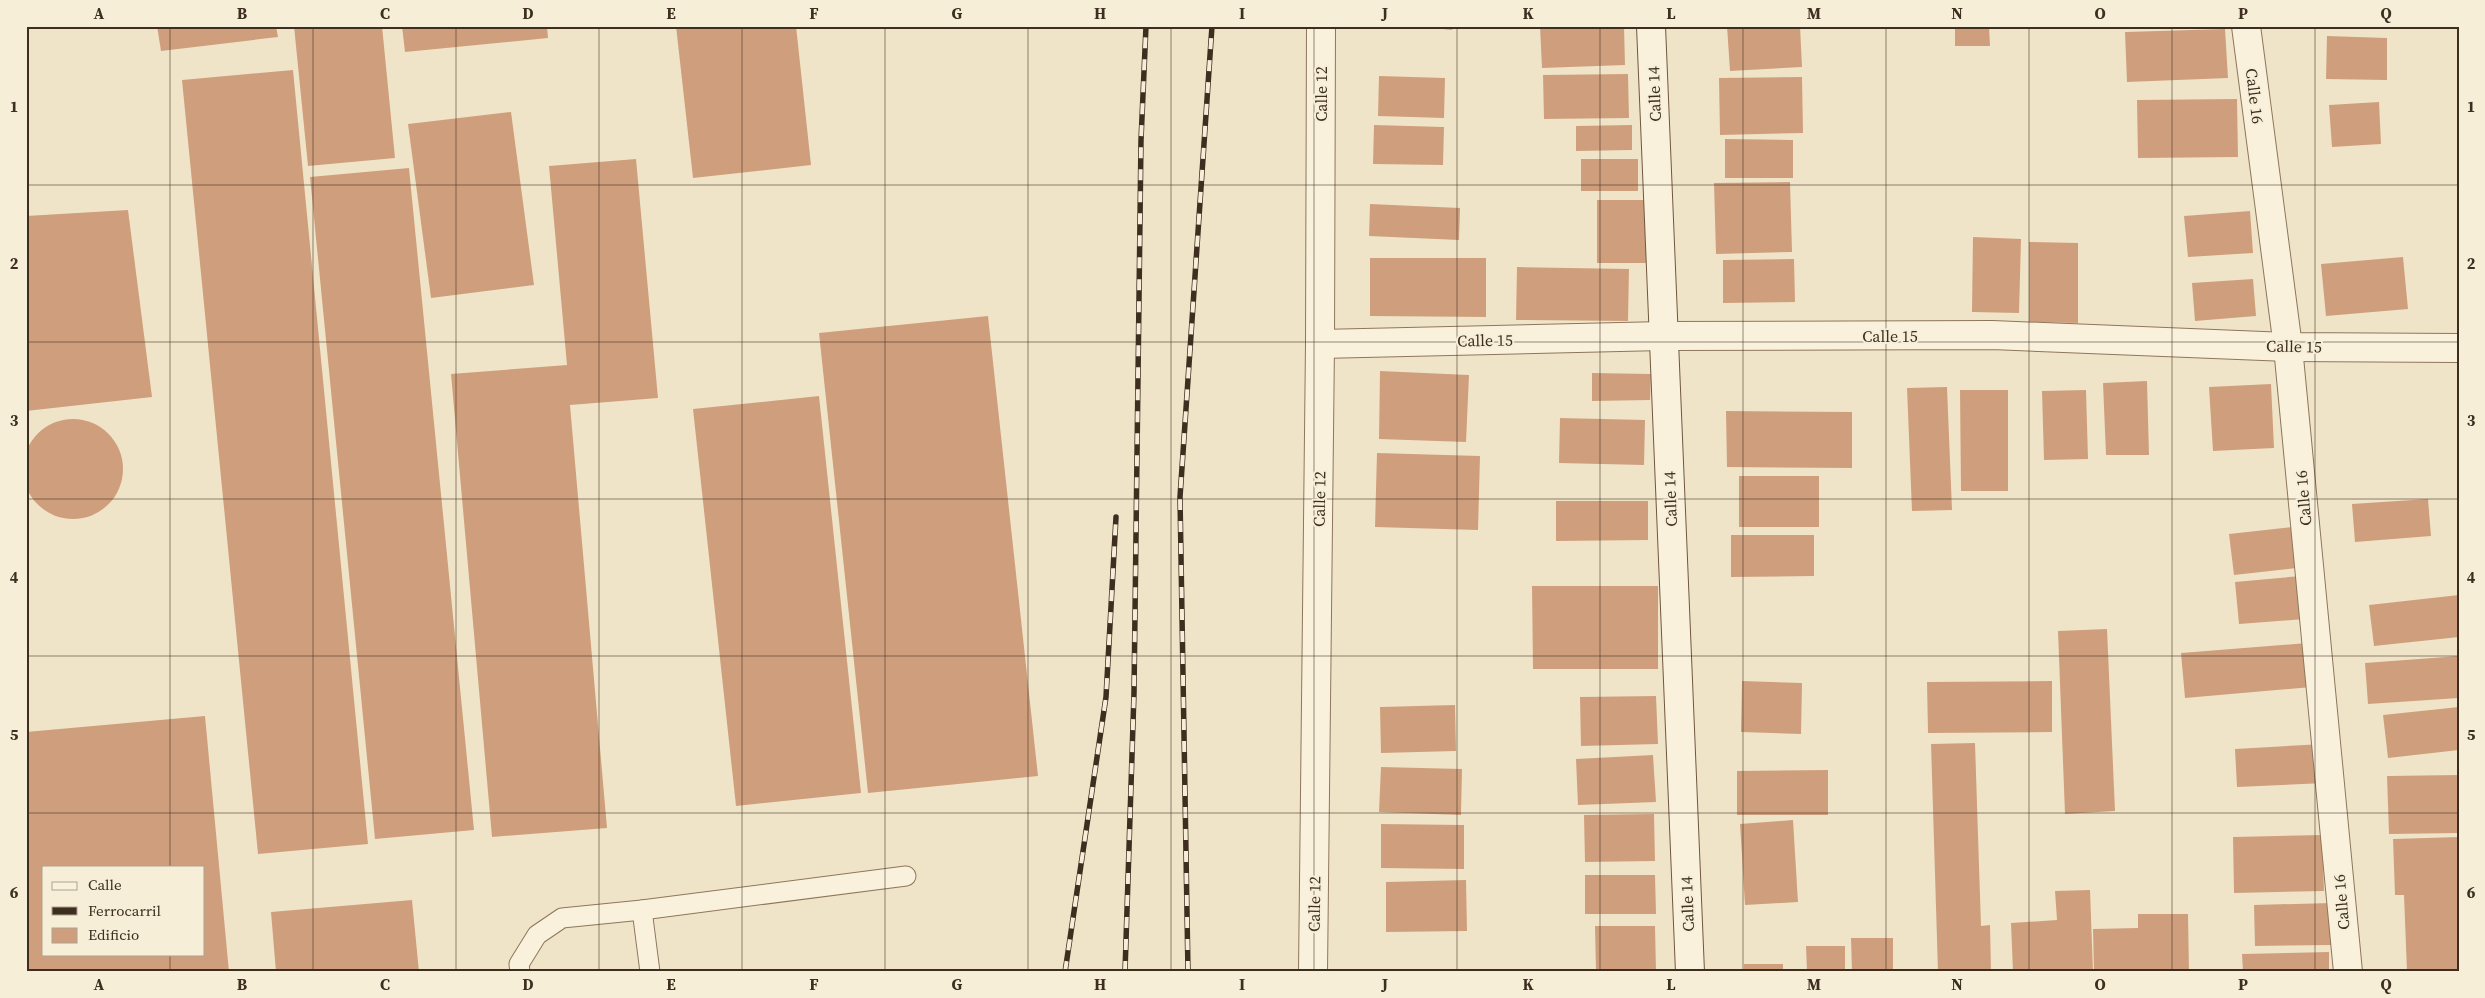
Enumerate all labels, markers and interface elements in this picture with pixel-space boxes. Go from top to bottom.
text: A [94,2,105,24]
text: B [237,2,248,24]
text: C [380,2,390,24]
text: D [522,2,534,24]
text: E [666,2,676,24]
text: F [809,2,819,24]
text: G [952,2,963,24]
text: H [1094,2,1106,24]
text: I [1239,2,1245,24]
text: J [1381,2,1388,24]
text: K [1522,2,1534,24]
text: L [1666,2,1676,24]
text: M [1807,2,1821,24]
text: N [1951,2,1963,24]
text: O [2094,2,2106,24]
text: P [2238,2,2248,24]
text: Q [2380,2,2392,24]
street label: Calle 12 [1310,66,1332,122]
street label: Calle 14 [1642,66,1666,122]
street label: Calle 16 [2241,67,2269,125]
text: 1 [10,95,18,117]
text: 1 [2467,95,2475,117]
text: 2 [10,252,19,274]
text: 2 [2467,252,2476,274]
street label: Calle 15 [1862,325,1918,347]
street label: Calle 15 [1457,329,1513,351]
street label: Calle 15 [2266,335,2322,357]
text: 3 [10,409,19,431]
text: 3 [2467,409,2476,431]
street label: Calle 16 [2290,469,2316,527]
street label: Calle 12 [1308,471,1330,527]
street label: Calle 14 [1658,471,1682,527]
text: 4 [10,566,19,588]
text: 4 [2467,566,2476,588]
text: 5 [10,723,19,745]
text: 5 [2467,723,2476,745]
legend [42,866,205,956]
street label: Calle 16 [2328,873,2354,931]
text: Calle [88,874,122,895]
street label: Calle 12 [1303,876,1325,932]
street label: Calle 14 [1675,876,1699,932]
text: 6 [10,881,19,903]
text: 6 [2467,881,2476,903]
text: Ferrocarril [88,900,162,921]
text: Edificio [88,924,139,945]
text: A [94,973,105,995]
text: B [237,973,248,995]
text: C [380,973,390,995]
text: D [522,973,534,995]
text: E [666,973,676,995]
text: F [809,973,819,995]
text: G [952,973,963,995]
text: H [1094,973,1106,995]
text: I [1239,973,1245,995]
text: J [1381,973,1388,995]
text: K [1522,973,1534,995]
text: L [1666,973,1676,995]
text: M [1807,973,1821,995]
text: N [1951,973,1963,995]
text: O [2094,973,2106,995]
text: P [2238,973,2248,995]
text: Q [2380,973,2392,995]

